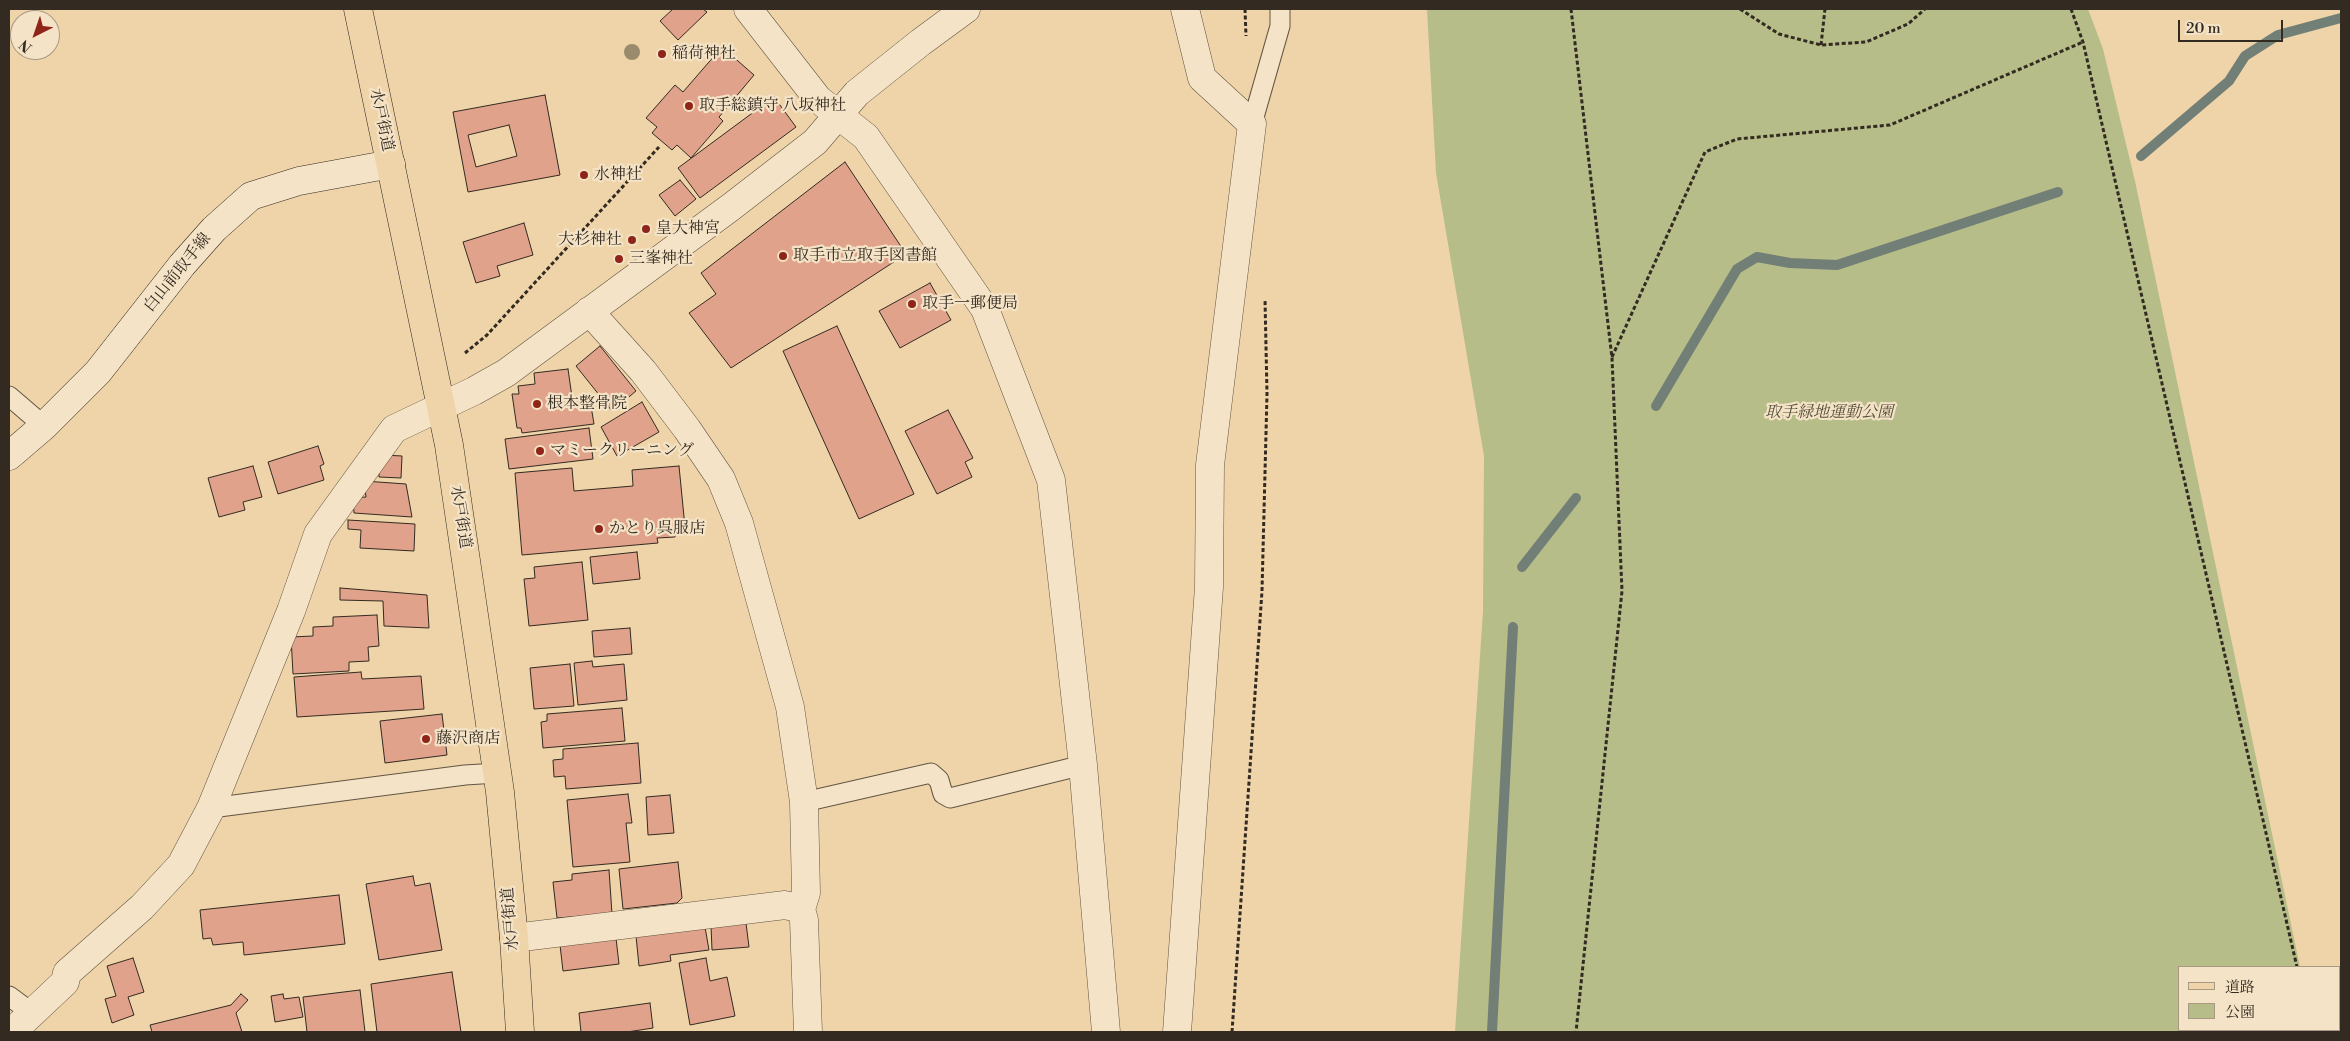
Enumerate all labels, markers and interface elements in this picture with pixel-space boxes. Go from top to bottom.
north arrow [10,10,60,60]
scale bar [2180,10,2285,42]
text: 20 m [2186,19,2221,38]
text: N [16,35,36,56]
place label: 稲荷神社 [672,44,736,64]
marker: 稲荷神社 [656,48,668,60]
street label: 水戸街道 [365,87,397,153]
place label: 取手総鎮守 八坂神社 [699,96,846,116]
marker: 取手総鎮守 八坂神社 [683,100,695,112]
place label: 水神社 [594,165,642,185]
marker: 水神社 [578,169,590,181]
place label: 皇大神宮 [656,219,720,239]
marker: 皇大神宮 [640,223,652,235]
street label: 白山前取手線 [140,230,216,316]
place label: 大杉神社 [558,230,622,250]
marker: 大杉神社 [626,234,638,246]
place label: 取手市立取手図書館 [793,246,937,266]
place label: 三峯神社 [629,249,693,269]
marker: 取手市立取手図書館 [777,250,789,262]
marker: 三峯神社 [613,253,625,265]
place label: 取手一郵便局 [922,294,1018,314]
marker: 取手一郵便局 [906,298,918,310]
place label: 根本整骨院 [547,394,627,414]
marker: 根本整骨院 [531,398,543,410]
park label: 取手緑地運動公園 [1765,403,1893,423]
place label: マミークリーニング [550,441,694,461]
marker: マミークリーニング [534,445,546,457]
street label: 水戸街道 [446,484,474,550]
place label: かとり呉服店 [609,519,705,539]
marker: かとり呉服店 [593,523,605,535]
place label: 藤沢商店 [436,729,500,749]
marker: 藤沢商店 [420,733,432,745]
street label: 水戸街道 [499,886,523,952]
legend [2178,966,2340,1031]
text: 道路 [2225,978,2255,997]
text: 公園 [2225,1003,2255,1022]

